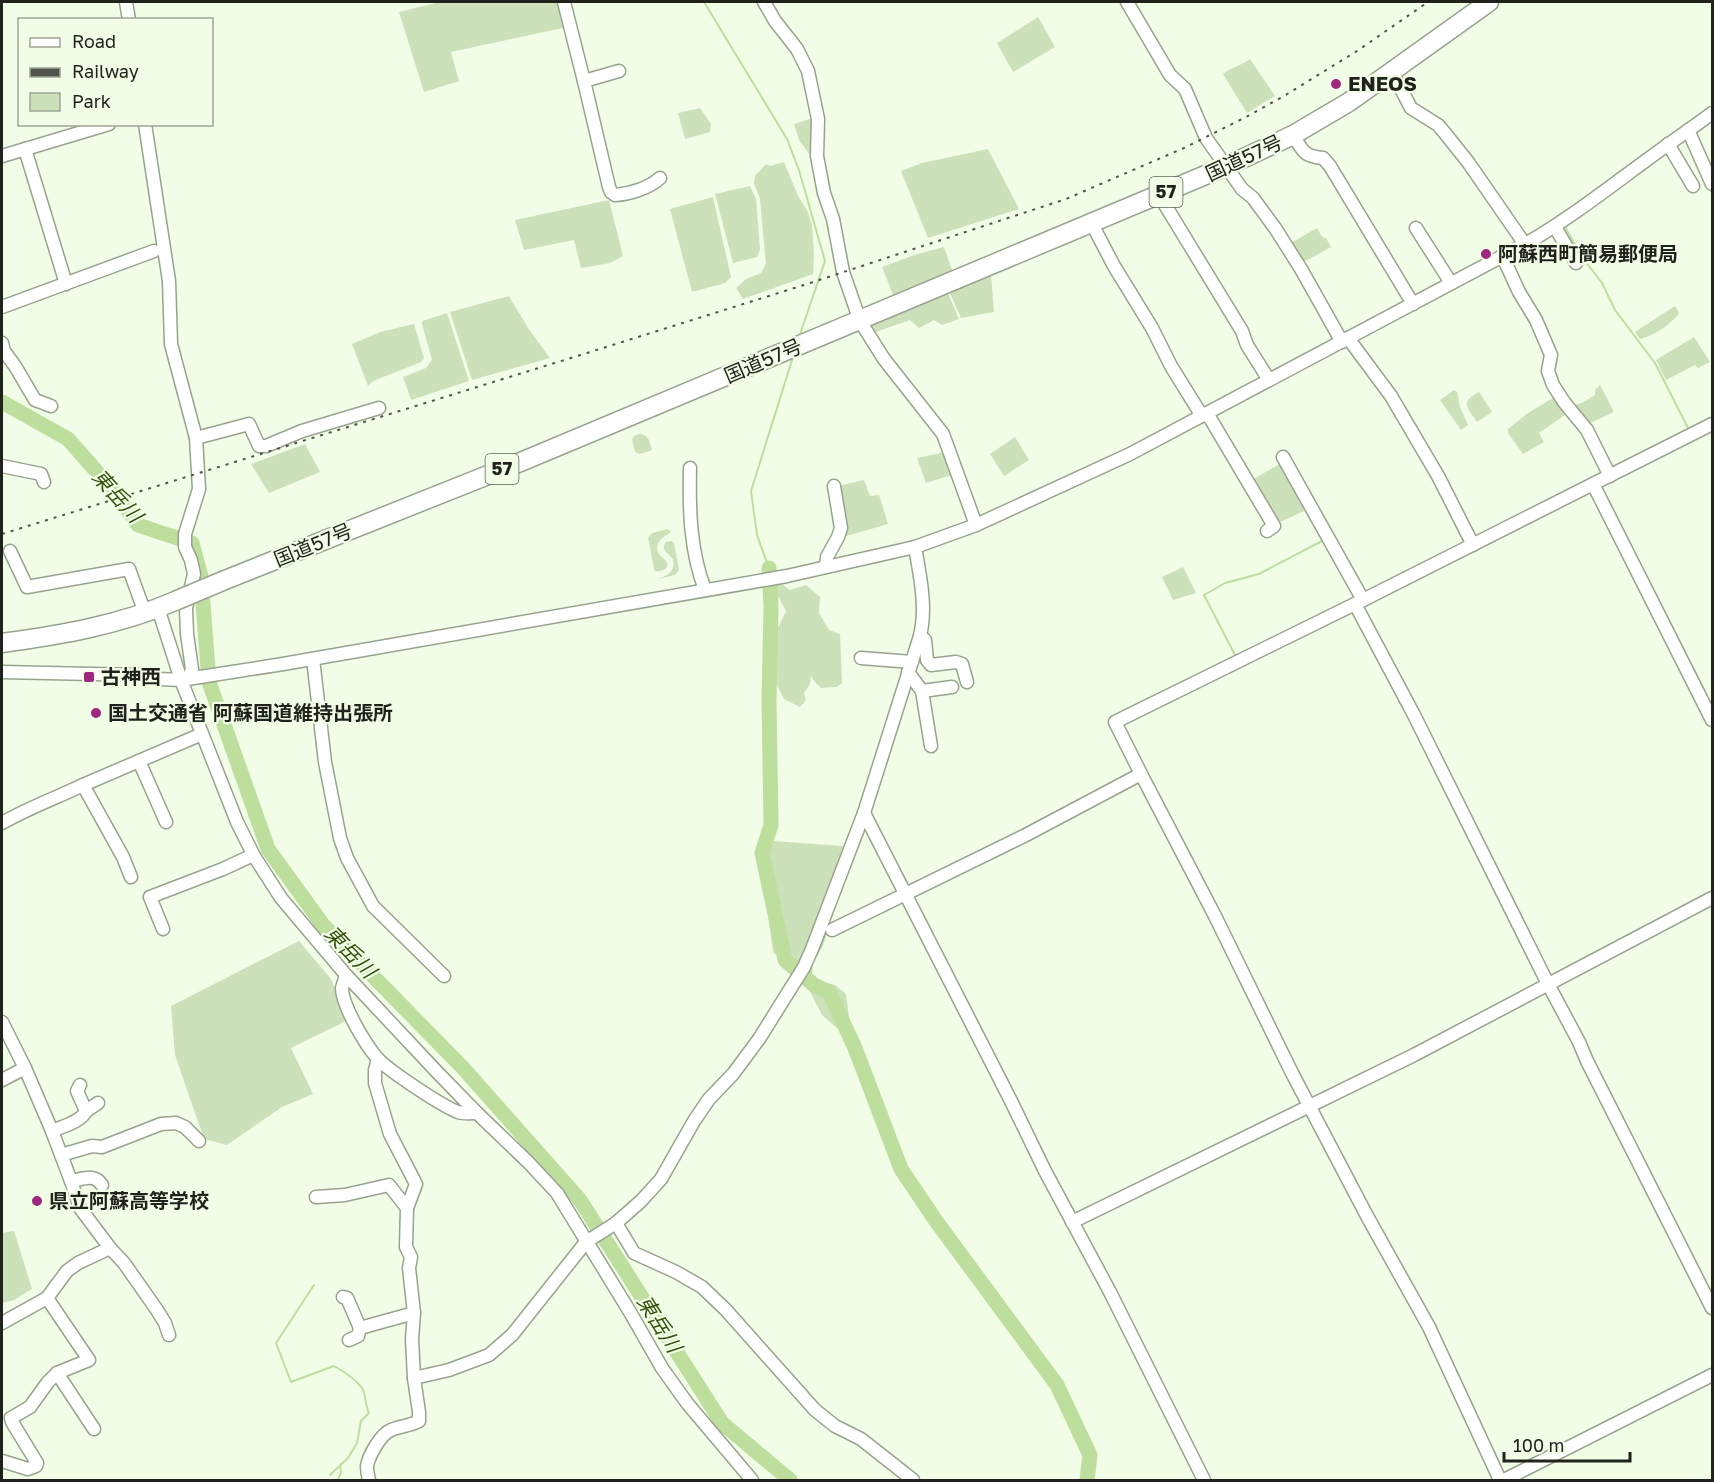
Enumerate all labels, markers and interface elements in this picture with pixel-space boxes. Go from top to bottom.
legend [18,18,213,126]
text: Road [72,30,116,52]
text: Railway [72,60,139,82]
place label: ENEOS [1348,71,1417,95]
marker: ENEOS [1329,77,1343,91]
text: Park [72,90,111,112]
street label: 国道57号 [1201,129,1286,185]
road number: 57 [1150,177,1182,207]
place label: 阿蘇西町簡易郵便局 [1498,241,1678,265]
marker: 阿蘇西町簡易郵便局 [1479,247,1493,261]
street label: 国道57号 [720,333,805,387]
road number: 57 [486,454,518,484]
water label: 東岳川 [87,463,150,529]
street label: 国道57号 [270,518,355,571]
place label: 古神西 [101,664,161,688]
marker: 古神西 [82,670,96,684]
place label: 国土交通省 阿蘇国道維持出張所 [108,700,393,724]
marker: 国土交通省 阿蘇国道維持出張所 [89,706,103,720]
water label: 東岳川 [319,920,383,984]
place label: 県立阿蘇高等学校 [49,1188,209,1212]
marker: 県立阿蘇高等学校 [30,1194,44,1208]
water label: 東岳川 [632,1290,689,1359]
scale bar [1504,1425,1630,1463]
text: 100 m [1513,1434,1564,1456]

